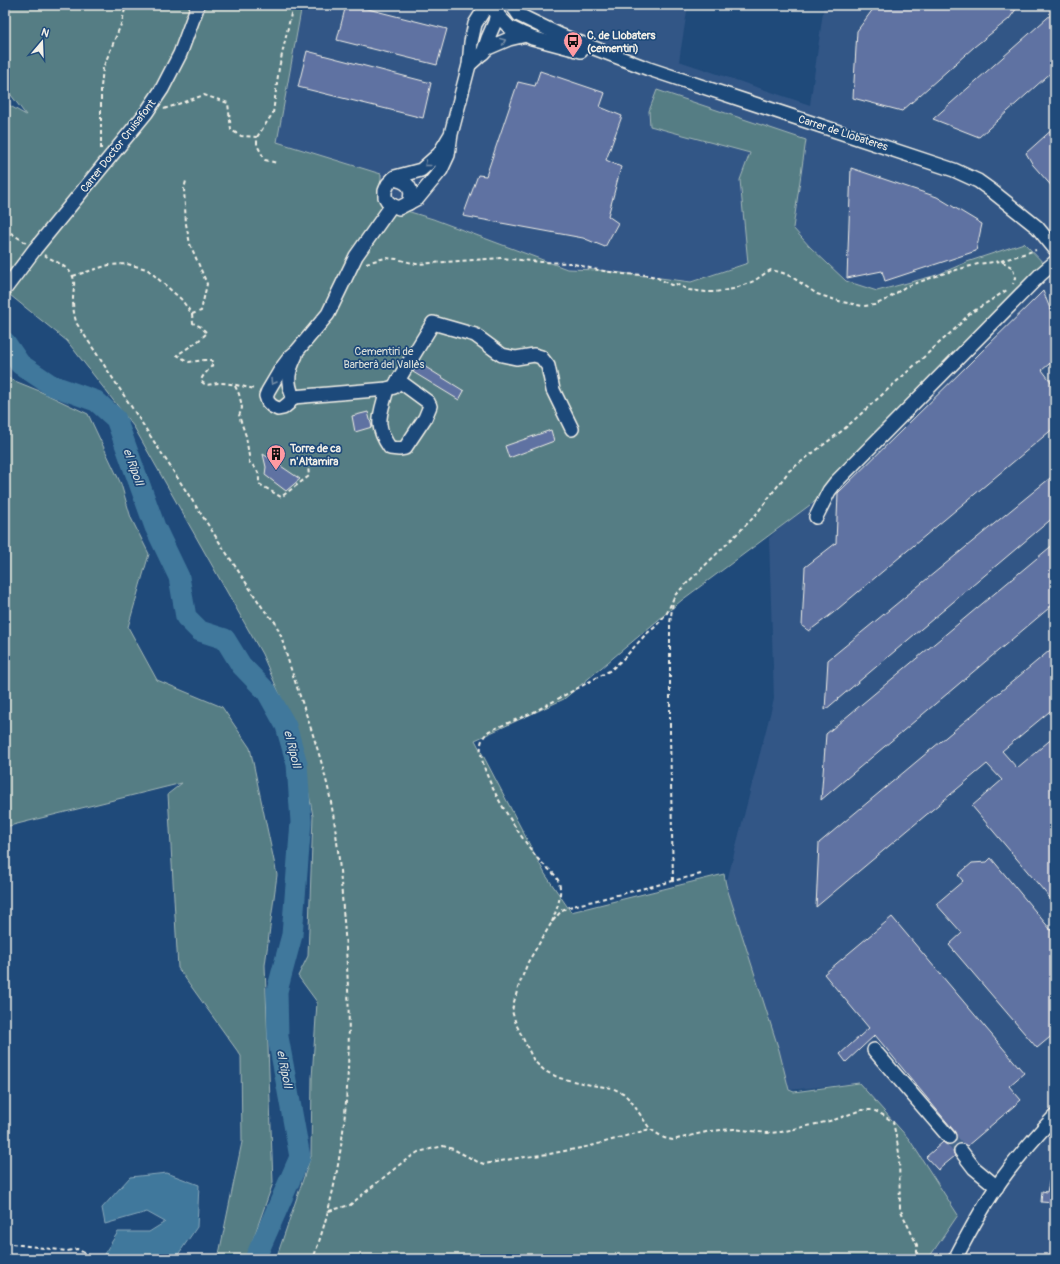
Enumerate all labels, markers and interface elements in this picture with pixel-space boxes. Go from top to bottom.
north arrow [22,22,62,62]
text: N [39,26,51,41]
place label: C. de Llobaters (cementiri) [587,29,656,55]
bus stop icon: C. de Llobaters (cementiri) [562,30,584,58]
one-way arrow [500,38,507,46]
street label: Carrer Doctor Cruisafont [78,96,159,195]
street label: Carrer de Llobateres [797,112,889,154]
one-way arrow [425,160,432,167]
park label: Cementiri de Barberà del Vallès [343,345,425,371]
one-way arrow [271,378,278,385]
place label: Torre de ca n'Altamira [289,442,341,468]
building icon: Torre de ca n'Altamira [265,443,287,471]
water label: el Ripoll [119,446,147,489]
water label: el Ripoll [280,729,304,770]
water label: el Ripoll [273,1049,295,1090]

